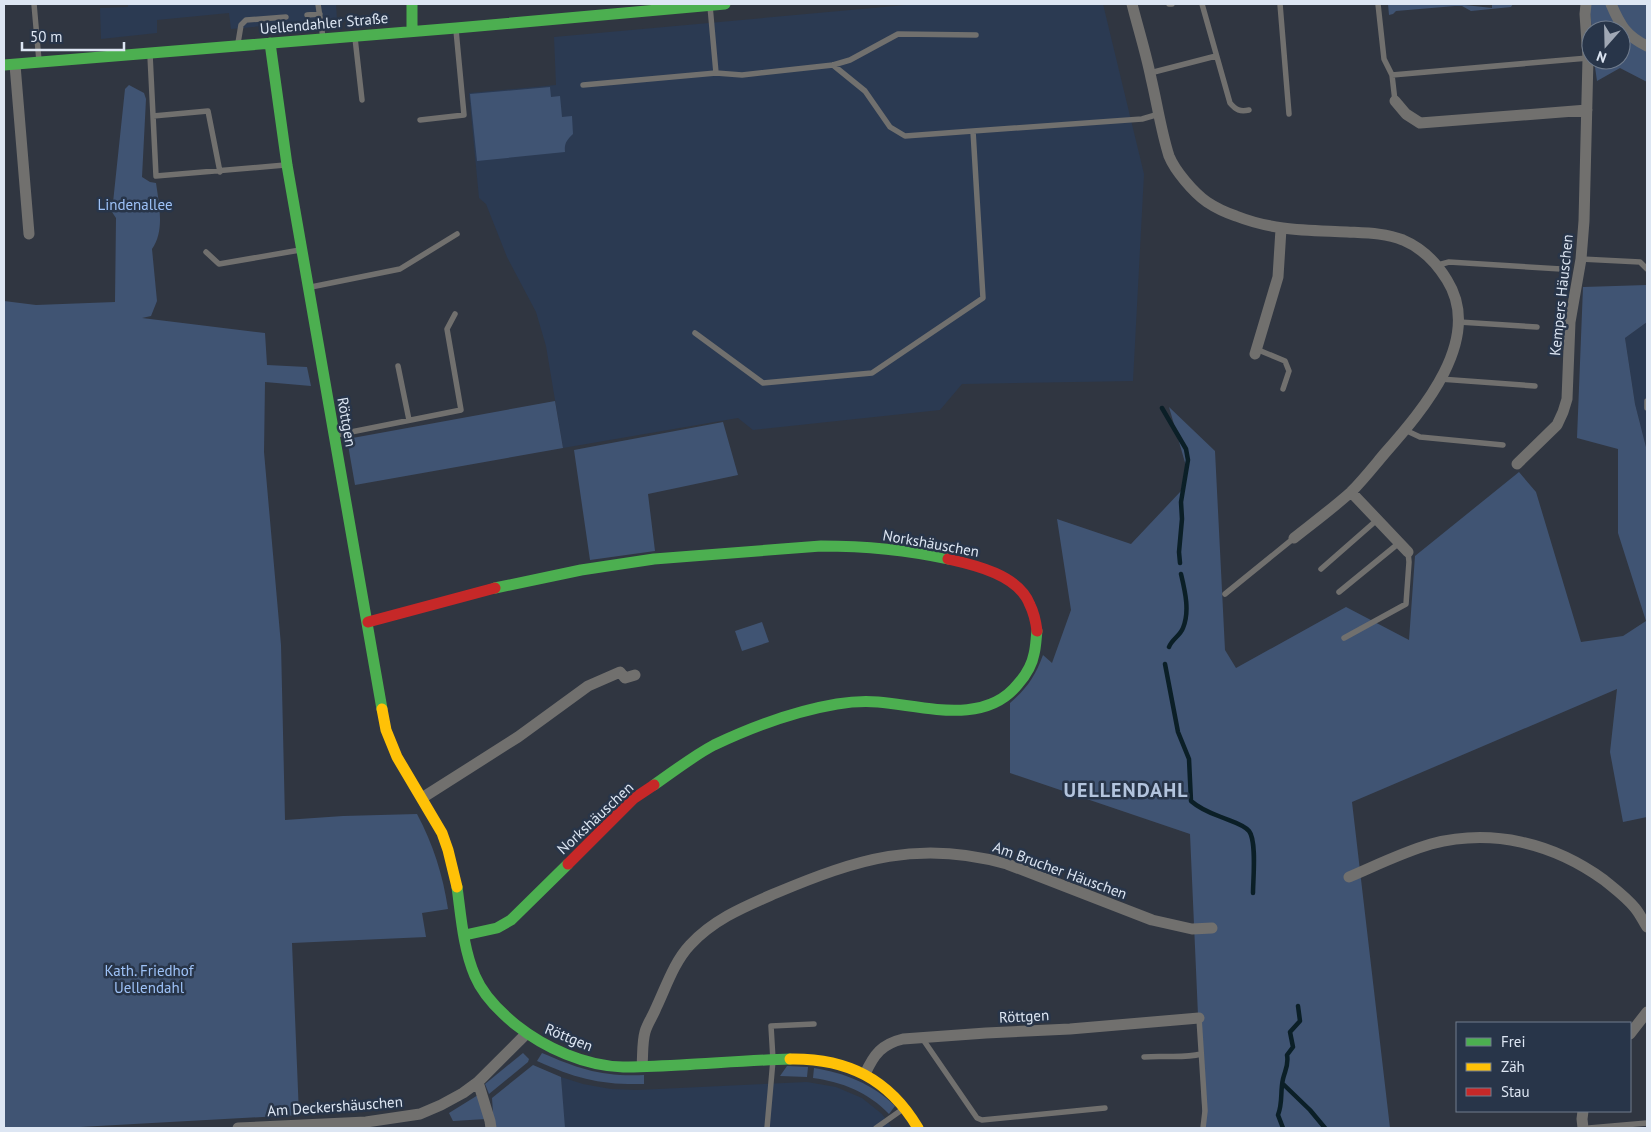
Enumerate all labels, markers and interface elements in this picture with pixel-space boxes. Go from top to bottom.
street label: Uellendahler Straße [259,8,389,38]
scale bar [22,20,125,52]
north arrow [1581,20,1631,70]
text: 50 m [30,27,63,46]
text: N [1594,47,1609,67]
park label: Lindenallee [97,195,173,214]
street label: Kempers Häuschen [1545,233,1577,357]
street label: Röttgen [333,396,361,448]
street label: Norkshäuschen [881,525,981,561]
district label: UELLENDAHL [1064,777,1188,803]
street label: Norkshäuschen [553,778,637,858]
street label: Am Brucher Häuschen [990,837,1130,903]
park label: Kath. Friedhof Uellendahl [105,961,195,997]
street label: Röttgen [998,1005,1050,1027]
street label: Röttgen [542,1019,596,1055]
legend [1456,1022,1631,1112]
text: Frei [1501,1032,1526,1051]
text: Zäh [1501,1057,1525,1076]
text: Stau [1501,1082,1530,1101]
street label: Am Deckershäuschen [267,1092,403,1120]

